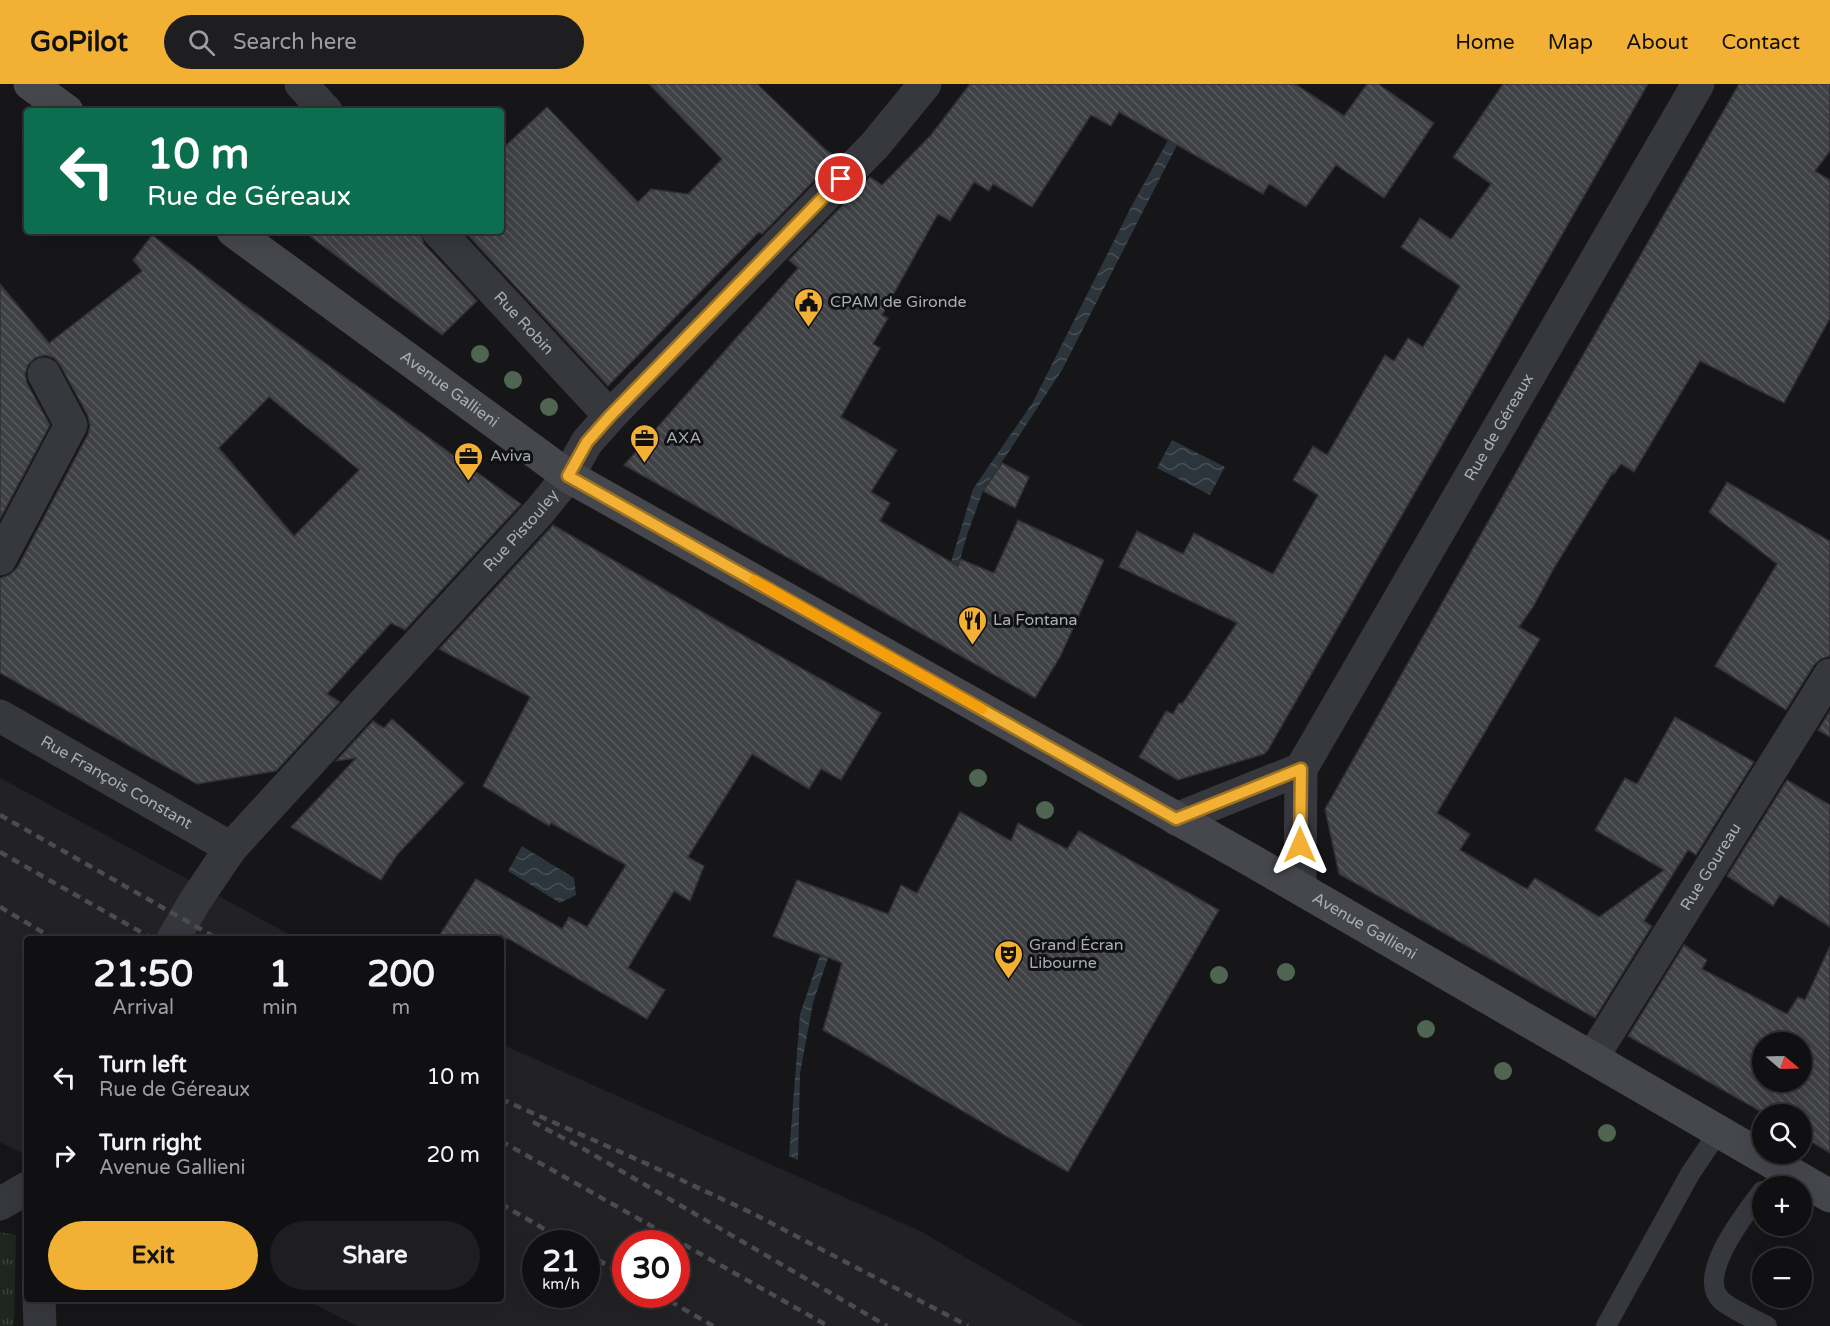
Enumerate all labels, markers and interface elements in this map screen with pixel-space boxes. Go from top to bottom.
search box [164,15,584,69]
text: GoPilot [30,25,128,59]
icon: search [185,26,218,59]
text: Search here [233,29,357,55]
text: Home [1455,30,1515,55]
text: Map [1548,30,1593,55]
text: About [1626,30,1688,55]
text: Contact [1721,30,1800,55]
text: 10 m [147,129,249,180]
icon: left [48,132,126,210]
pin [815,153,866,204]
icon: arrive [824,162,857,195]
text: Rue de Géreaux [147,180,351,213]
public building icon: CPAM de Gironde [793,286,825,328]
street label: Rue Robin [489,287,558,359]
place label: CPAM de Gironde [830,292,967,312]
street label: Avenue Gallieni [396,346,503,432]
street label: Rue de Géreaux [1460,370,1538,485]
office icon: AXA [629,422,661,464]
place label: AXA [666,428,702,448]
office icon: Aviva [453,440,485,482]
place label: Aviva [490,446,531,466]
street label: Rue Pistouley [479,485,563,576]
restaurant icon: La Fontana [956,604,988,646]
place label: La Fontana [993,610,1078,630]
street label: Rue François Constant [37,731,196,834]
position arrow [1268,813,1332,877]
street label: Rue Goureau [1676,819,1746,914]
street label: Avenue Gallieni [1309,888,1420,964]
place label: Grand Écran Libourne [1029,935,1124,973]
theatre icon: Grand Écran Libourne [992,938,1024,980]
text: 21:50 [93,953,193,996]
text: 1 [269,953,291,996]
text: 200 [367,953,435,996]
text: Arrival [112,996,174,1020]
text: min [262,996,298,1020]
text: m [392,996,410,1020]
north arrow [1752,1032,1812,1092]
map controls [1752,1032,1812,1308]
text: Turn left [99,1052,187,1078]
icon: left [48,1061,81,1094]
text: 10 m [426,1064,480,1090]
text: Rue de Géreaux [99,1078,250,1102]
button: search [1752,1104,1812,1164]
text: Turn right [99,1130,201,1156]
icon: right [48,1139,81,1172]
text: 20 m [426,1142,480,1168]
text: Avenue Gallieni [99,1156,246,1180]
button: + [1752,1176,1812,1236]
button: Exit [48,1221,258,1290]
button: Share [270,1221,480,1290]
speed limit sign: 30 [612,1230,690,1308]
text: 21 [542,1243,580,1280]
button: − [1752,1248,1812,1308]
text: km/h [542,1275,580,1293]

